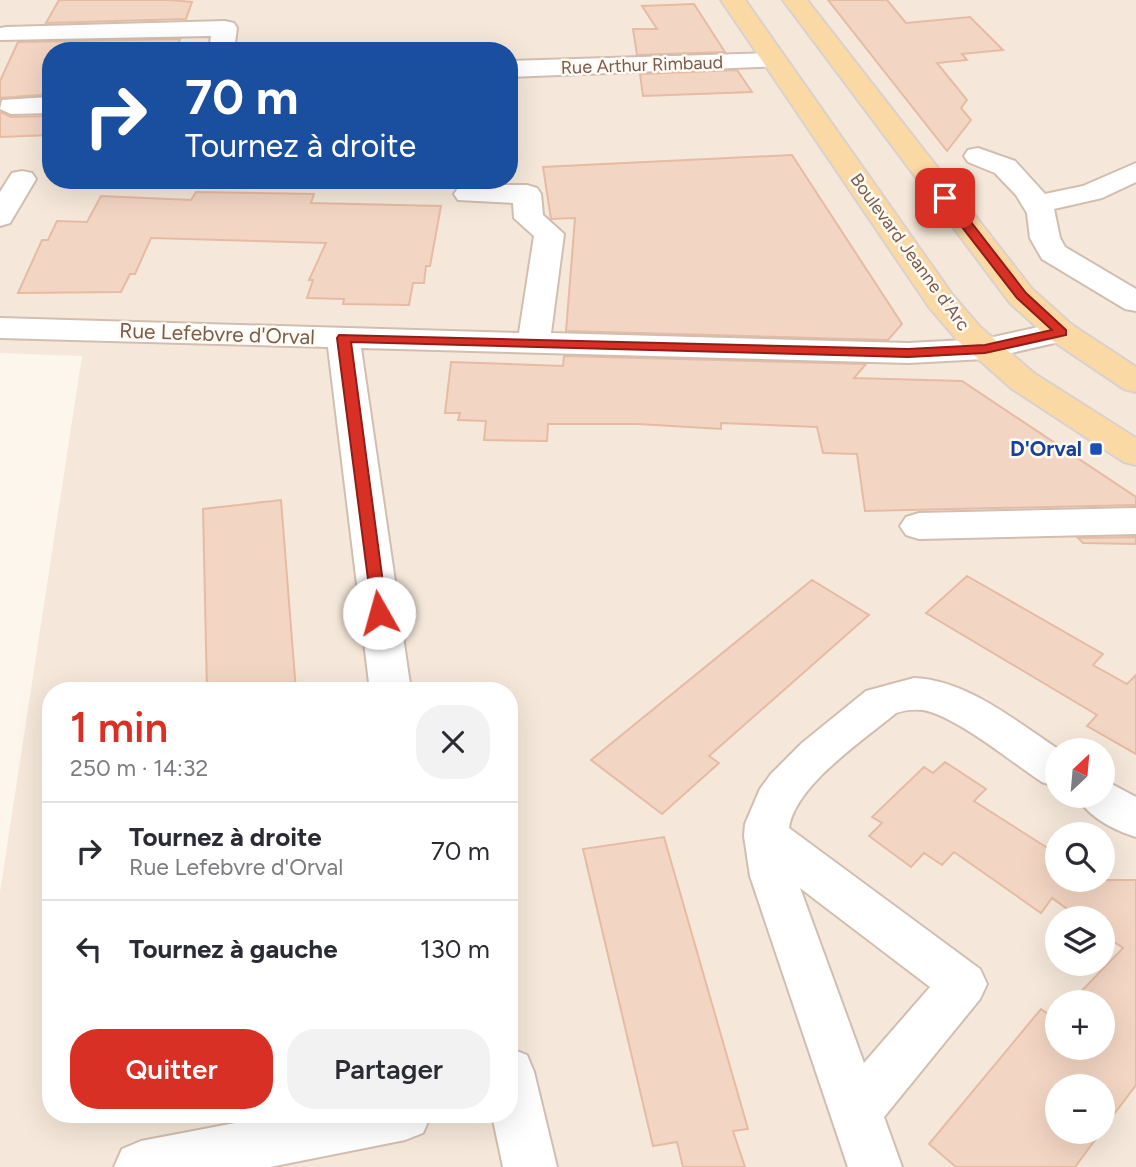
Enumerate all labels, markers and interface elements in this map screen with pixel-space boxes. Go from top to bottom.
street label: Rue Arthur Rimbaud [560,51,724,79]
text: 70 m [185,67,298,126]
icon: right [70,70,161,161]
text: Tournez à droite [185,127,416,165]
pin [915,168,975,228]
street label: Boulevard Jeanne d'Arc [845,169,975,335]
icon: arrive [926,179,964,217]
street label: Rue Lefebvre d'Orval [119,318,315,349]
place label: D'Orval [1010,436,1082,461]
marker: D'Orval [1088,441,1104,457]
position arrow [342,576,416,650]
text: 1 min [70,702,168,753]
button: close [416,705,490,779]
north arrow [1045,738,1115,808]
map controls [1045,738,1115,1144]
text: 250 m · 14:32 [70,754,208,782]
text: Tournez à droite [129,821,322,853]
button: search [1045,822,1115,892]
icon: right [70,832,108,870]
text: 70 m [431,835,490,867]
text: Rue Lefebvre d'Orval [129,853,343,881]
button: layers [1045,906,1115,976]
icon: left [70,930,108,968]
text: Tournez à gauche [129,933,338,965]
text: 130 m [420,933,490,965]
button: + [1045,990,1115,1060]
button: Quitter [70,1029,273,1109]
button: Partager [287,1029,490,1109]
button: − [1045,1074,1115,1144]

